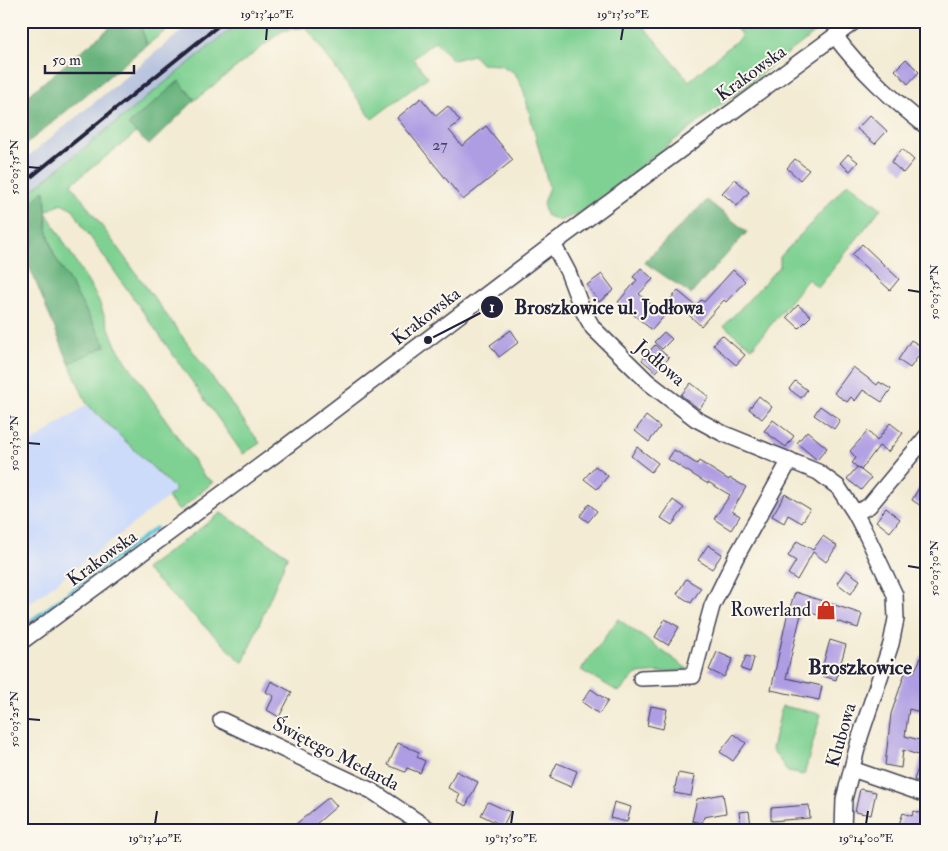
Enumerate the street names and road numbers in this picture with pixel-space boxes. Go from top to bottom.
street label: Krakowska [711,39,791,106]
street label: Krakowska [387,282,465,350]
street label: Jodłowa [629,334,690,392]
street label: Krakowska [62,524,142,591]
street label: Klubowa [820,700,862,770]
street label: Świętego Medarda [269,710,404,796]

